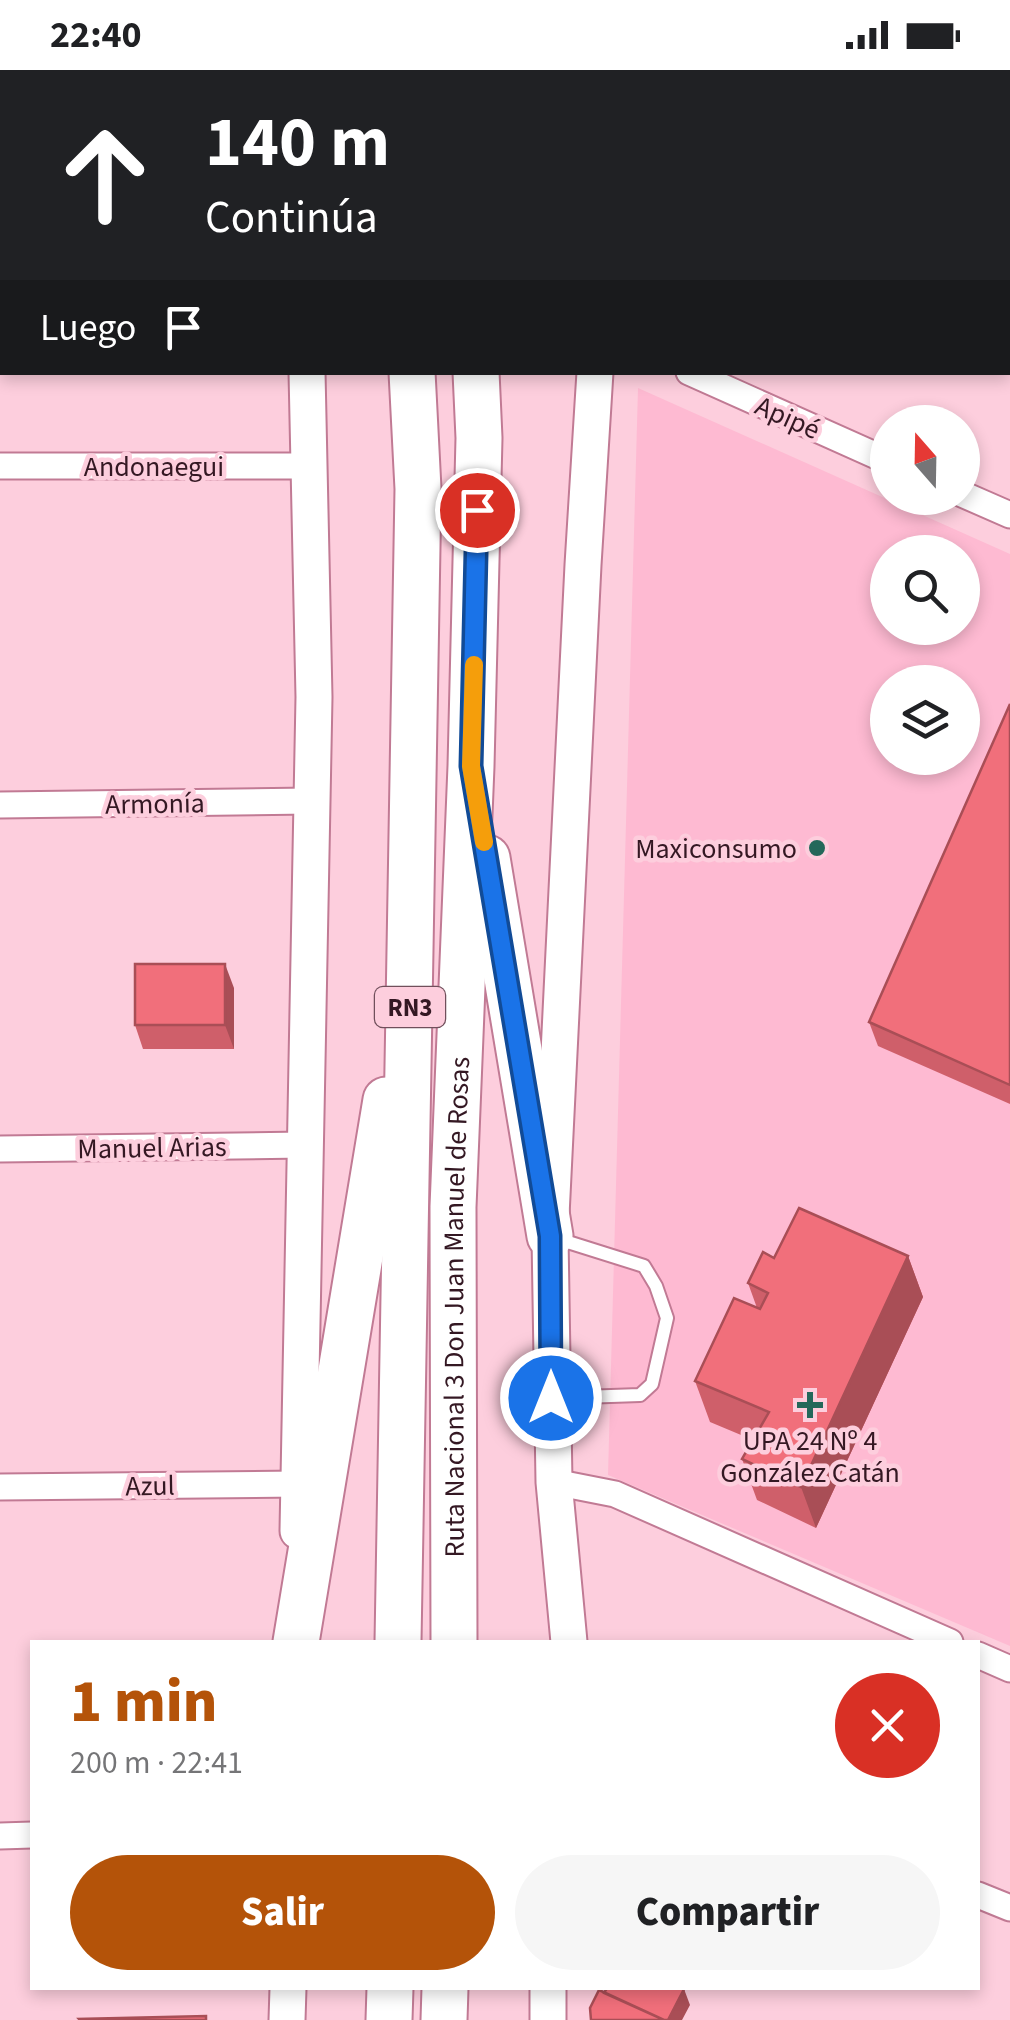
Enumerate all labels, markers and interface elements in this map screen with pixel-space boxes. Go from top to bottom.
text: 22:40 [50,8,142,62]
text: 140 m [205,93,390,193]
icon: ahead [40,110,170,240]
text: Continúa [205,186,378,250]
icon: arrive [156,300,211,355]
text: Luego [40,301,136,355]
street label: Apipé [749,386,826,450]
north arrow [870,405,980,515]
map controls [870,405,980,775]
street label: Andonaegui [84,447,224,487]
pin [435,468,520,553]
icon: arrive [450,483,505,538]
button: search [870,535,980,645]
button: layers [870,665,980,775]
street label: Armonía [105,783,205,825]
place label: Maxiconsumo [635,829,797,869]
marker: Maxiconsumo [806,837,828,859]
road number: RN3 [375,987,445,1027]
street label: Ruta Nacional 3 Don Juan Manuel de Rosas [434,1056,480,1557]
street label: Manuel Arias [77,1127,227,1169]
position arrow [499,1346,603,1450]
marker: UPA 24 Nº 4 González Catán [797,1392,823,1418]
place label: UPA 24 Nº 4 González Catán [720,1421,900,1493]
street label: Azul [125,1466,175,1506]
text: 1 min [70,1660,217,1745]
button: close [835,1673,940,1778]
text: 200 m · 22:41 [70,1740,243,1786]
button: Salir [70,1855,495,1970]
button: Compartir [515,1855,940,1970]

